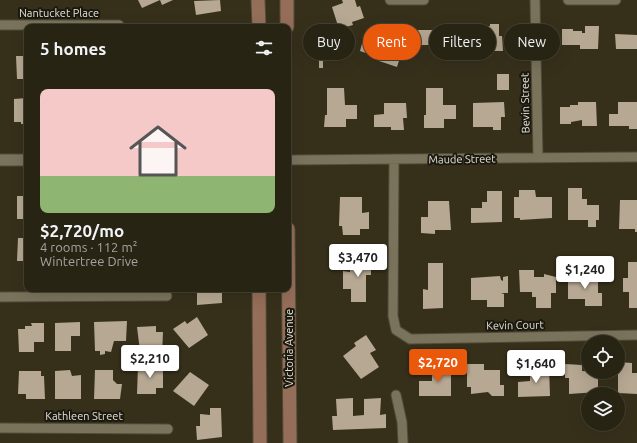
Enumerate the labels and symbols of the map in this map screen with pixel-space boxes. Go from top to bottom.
street label: Nantucket Place [19,7,99,19]
street label: Bevin Street [518,72,532,133]
street label: Maude Street [428,152,496,166]
pin: $3,470 [325,244,391,278]
pin: $1,240 [552,256,618,290]
street label: Victoria Avenue [283,309,295,387]
street label: Kevin Court [486,318,544,332]
pin: $2,210 [117,345,183,379]
pin: $2,720 [405,349,471,383]
pin: $1,640 [503,350,569,384]
street label: Kathleen Street [45,410,123,422]

